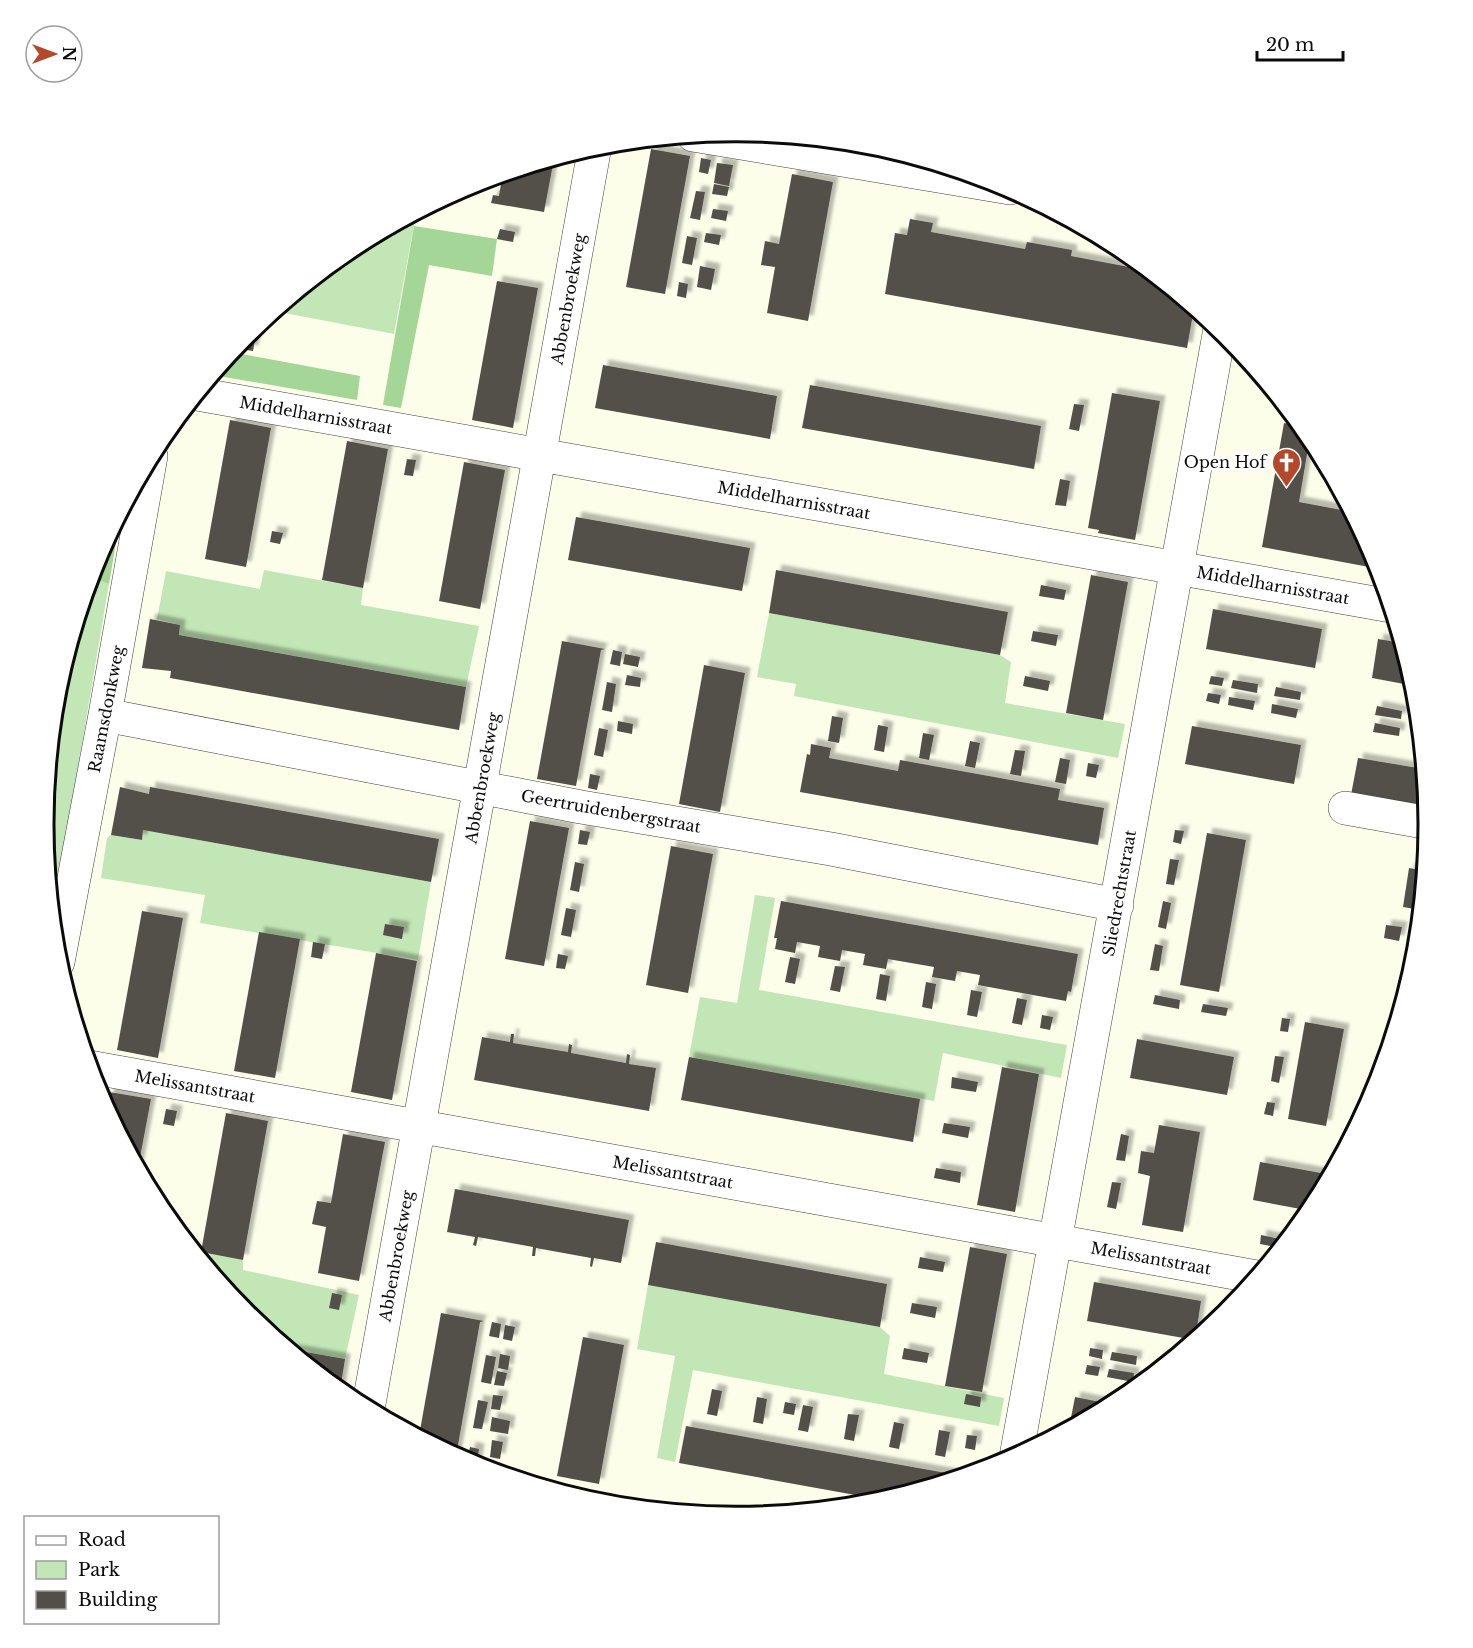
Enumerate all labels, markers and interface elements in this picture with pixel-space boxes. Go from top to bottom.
north arrow [24,24,84,84]
scale bar [1257,24,1342,62]
text: 20 m [1266,34,1314,56]
text: N [59,46,79,62]
street label: Abbenbroekweg [546,231,589,367]
street label: Middelharnisstraat [238,392,394,438]
church icon: Open Hof [1271,446,1303,488]
place label: Open Hof [1184,452,1268,472]
street label: Middelharnisstraat [716,477,872,523]
street label: Middelharnisstraat [1195,562,1351,608]
street label: Raamsdonkweg [84,643,128,774]
street label: Abbenbroekweg [460,710,503,846]
street label: Geertruidenbergstraat [519,785,703,837]
street label: Sliedrechtstraat [1098,828,1140,958]
street label: Melissantstraat [133,1066,257,1106]
street label: Melissantstraat [611,1152,735,1192]
street label: Abbenbroekweg [374,1188,417,1324]
street label: Melissantstraat [1089,1238,1213,1278]
legend [24,1516,219,1624]
text: Road [78,1529,126,1551]
text: Park [78,1559,120,1581]
text: Building [78,1589,157,1611]

